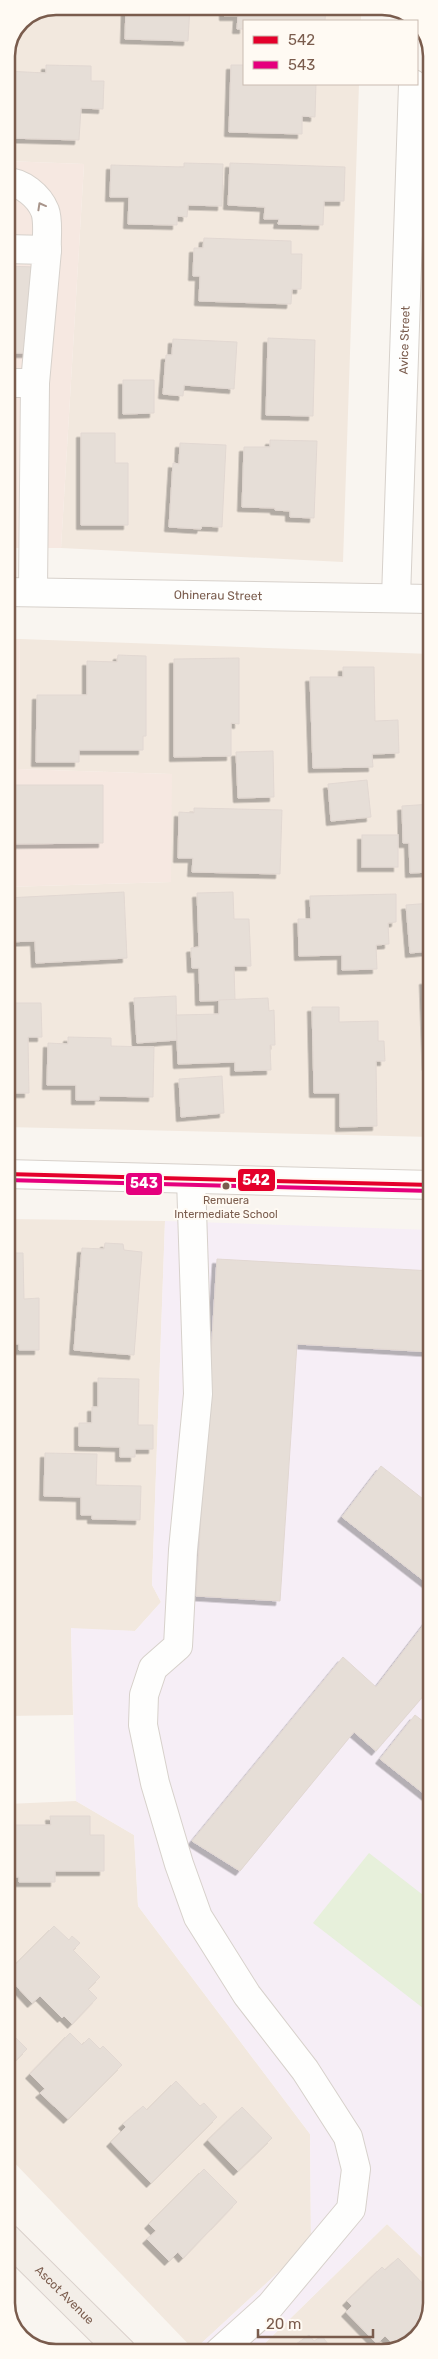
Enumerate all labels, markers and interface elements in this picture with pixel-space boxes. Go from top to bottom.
legend [243,20,418,85]
text: 542 [288,31,315,49]
text: 543 [288,56,315,74]
one-way arrow [37,203,47,212]
street label: Avice Street [396,305,413,375]
street label: Ohinerau Street [174,588,263,603]
line badge: 542 [237,1168,276,1192]
line badge: 543 [125,1172,163,1196]
text: 542 [242,1172,270,1189]
text: 543 [130,1175,158,1192]
marker: Remuera Intermediate School [221,1181,231,1191]
place label: Remuera Intermediate School [174,1194,278,1221]
street label: Ascot Avenue [32,2263,97,2327]
scale bar [258,2306,373,2338]
text: 20 m [266,2315,301,2333]

